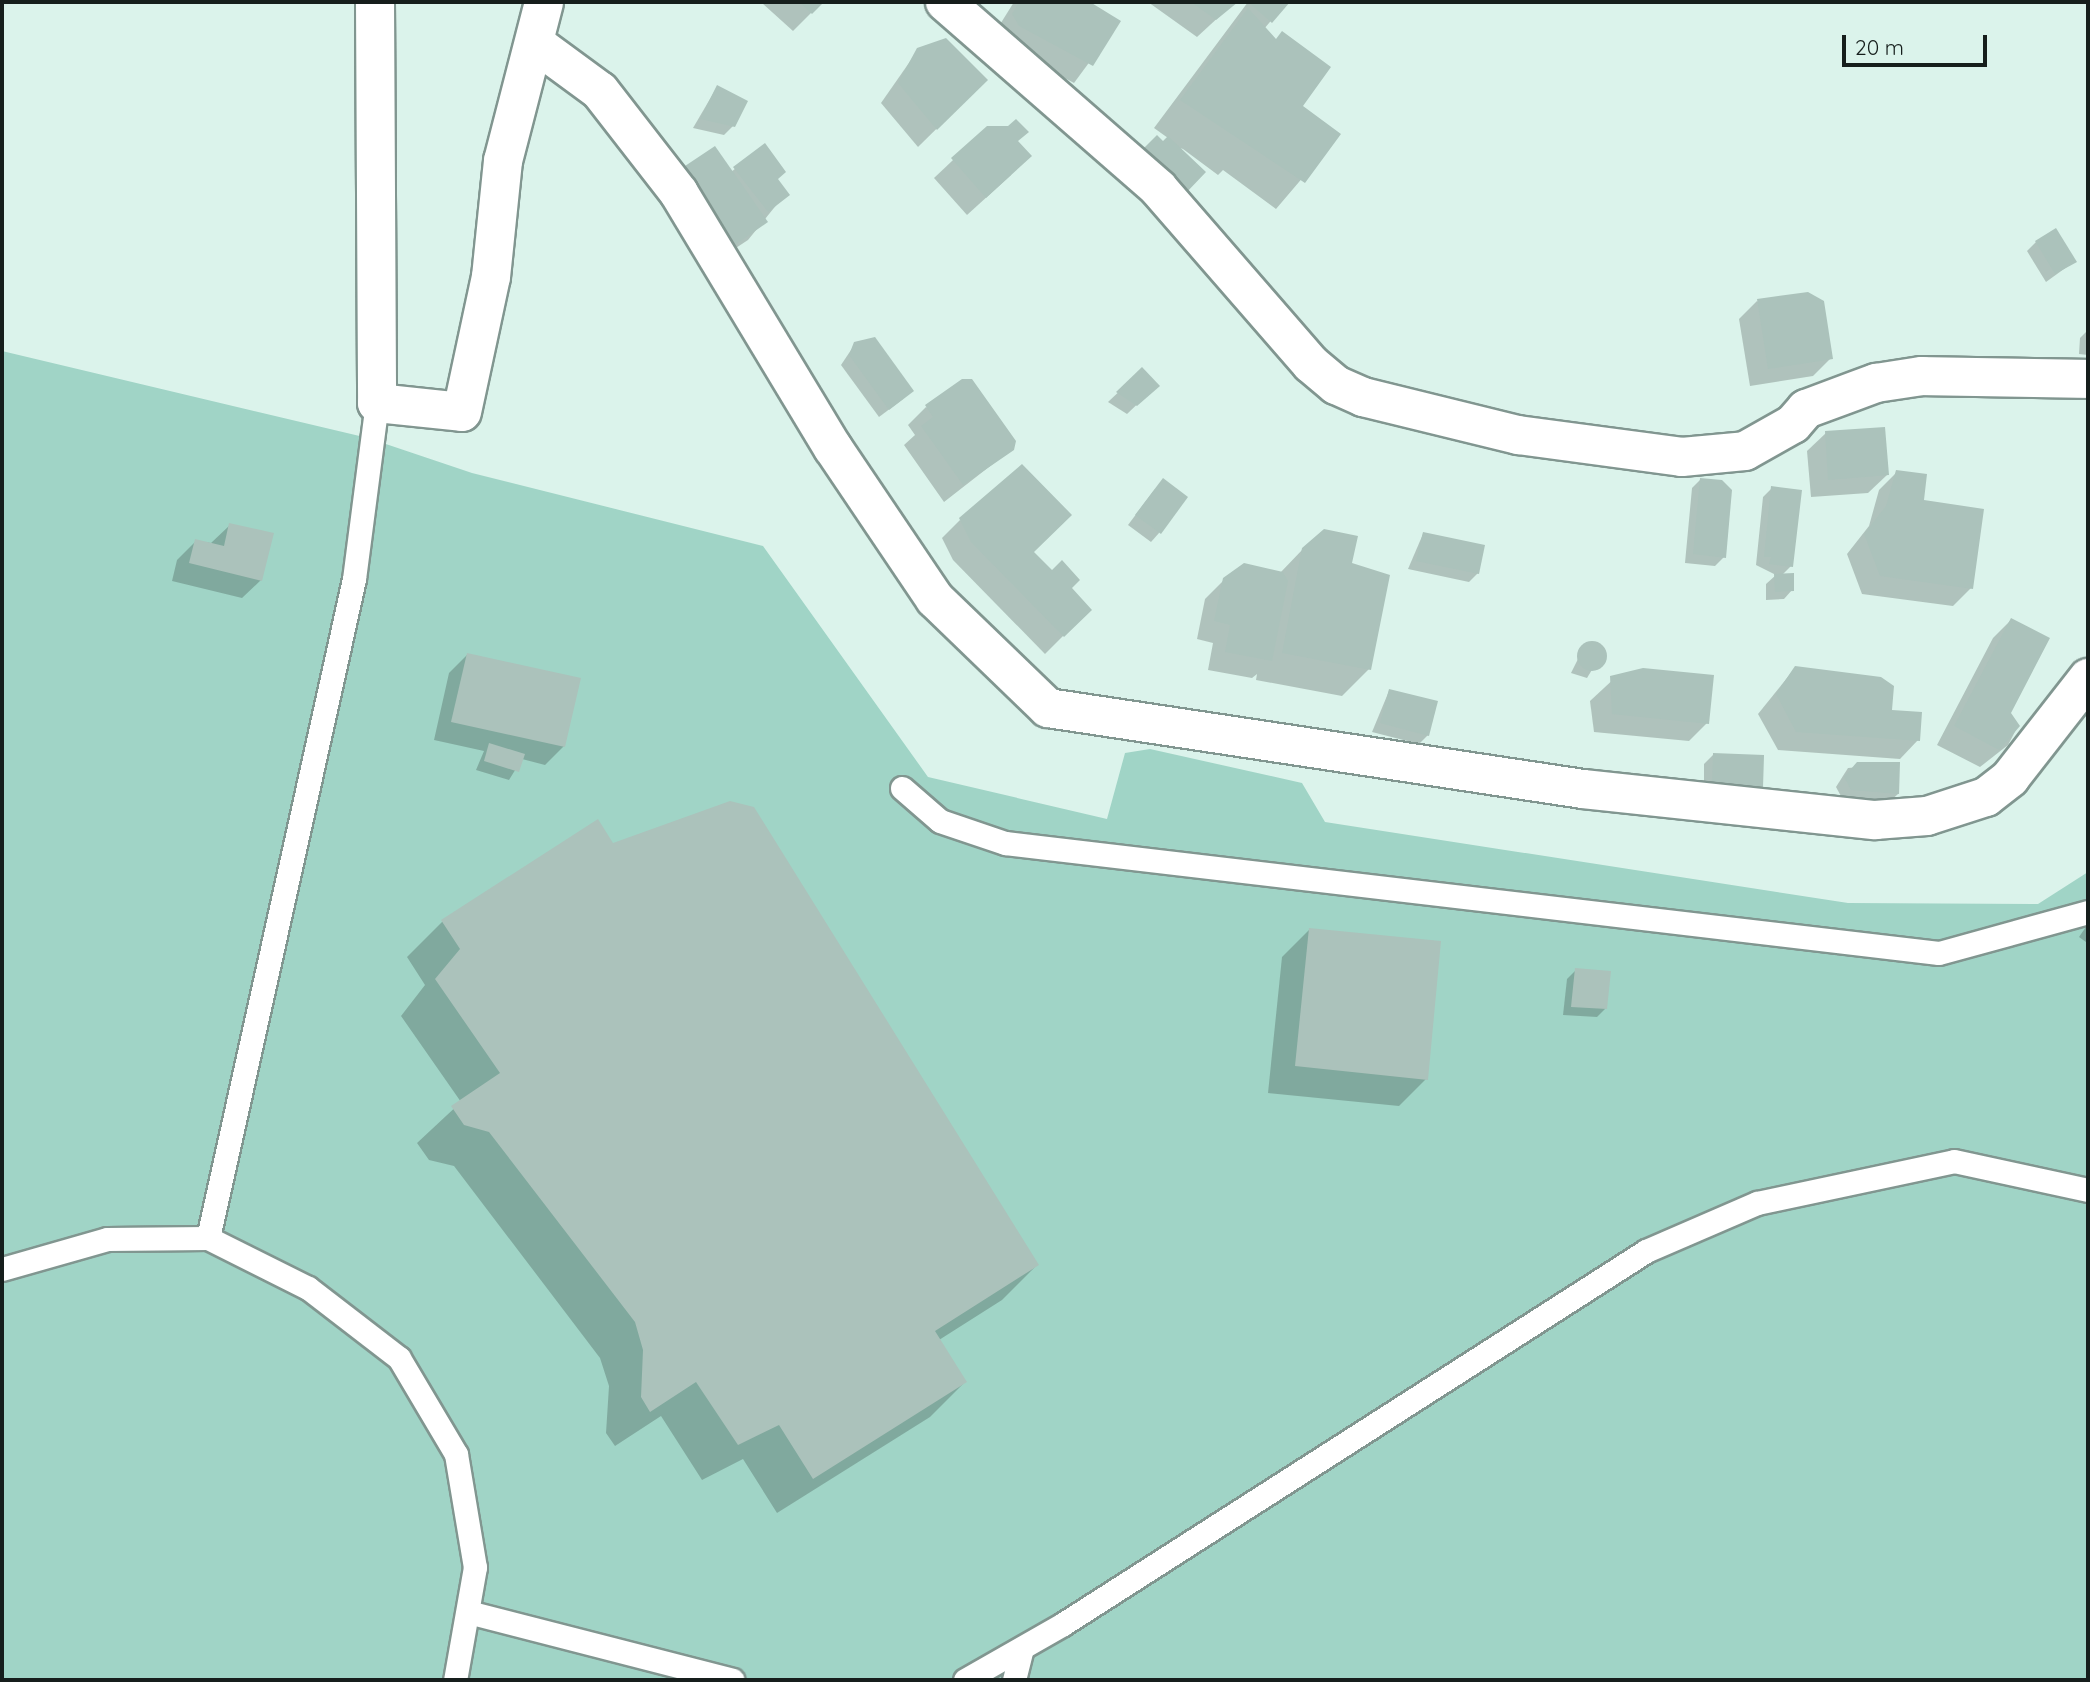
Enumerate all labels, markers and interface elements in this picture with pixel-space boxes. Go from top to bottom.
scale bar [1845,21,1990,65]
text: 20 m [1855,34,1904,60]

